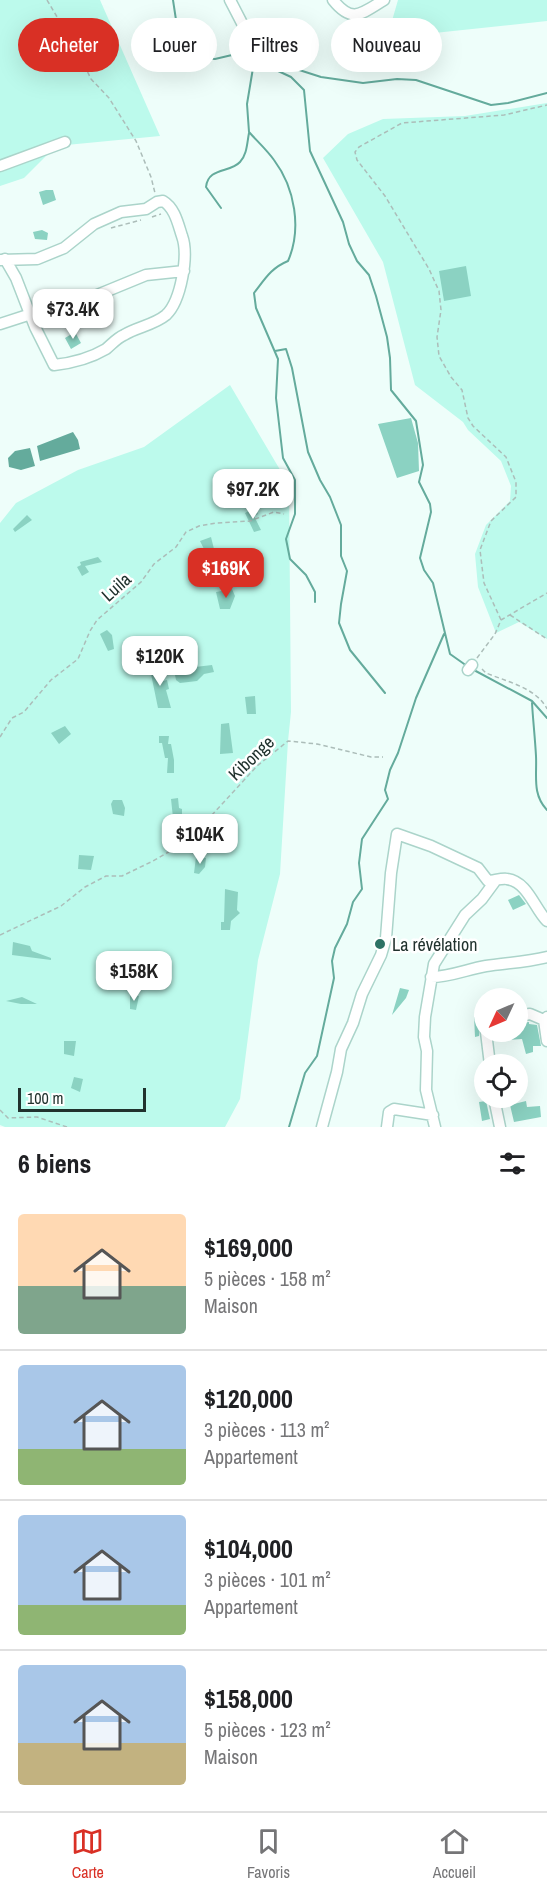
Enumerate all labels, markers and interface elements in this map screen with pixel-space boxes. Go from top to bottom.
chip: Acheter [18,18,119,72]
chip: Louer [131,18,217,72]
chip: Filtres [229,18,319,72]
chip: Nouveau [331,18,442,72]
pin: $73.4K [24,289,122,340]
text: $73.4K [47,295,99,322]
pin: $97.2K [204,469,302,520]
text: $97.2K [227,475,279,502]
pin: $169K [184,548,268,599]
text: $169K [202,554,250,581]
street label: Luila [96,567,136,607]
pin: $120K [118,636,202,687]
text: $120K [136,642,184,669]
street label: Kibonge [223,730,279,786]
pin: $104K [158,814,242,865]
text: $104K [176,820,224,847]
place label: La révélation [392,932,477,957]
marker: La révélation [373,937,387,951]
pin: $158K [92,951,176,1002]
text: $158K [110,957,158,984]
north arrow [474,988,528,1042]
map controls [474,988,528,1108]
button: locate [474,1054,528,1108]
scale bar [18,1085,146,1112]
text: 100 m [27,1087,63,1109]
text: 6 biens [18,1146,91,1181]
icon: filters [496,1147,529,1180]
text: $169,000 [204,1230,293,1265]
icon: home [66,1238,138,1310]
text: 5 pièces · 158 m² [204,1265,331,1292]
text: Maison [204,1292,258,1319]
text: $120,000 [204,1381,293,1416]
icon: home [66,1389,138,1461]
text: 3 pièces · 113 m² [204,1416,330,1443]
text: Appartement [204,1443,298,1470]
text: $104,000 [204,1531,293,1566]
icon: home [66,1539,138,1611]
text: 3 pièces · 101 m² [204,1566,331,1593]
text: Appartement [204,1593,298,1620]
text: $158,000 [204,1681,293,1716]
icon: home [66,1689,138,1761]
text: 5 pièces · 123 m² [204,1716,331,1743]
text: Maison [204,1743,258,1770]
tab: Carte [71,1825,104,1883]
tab: Favoris [247,1825,290,1883]
tab: Accueil [433,1825,476,1883]

